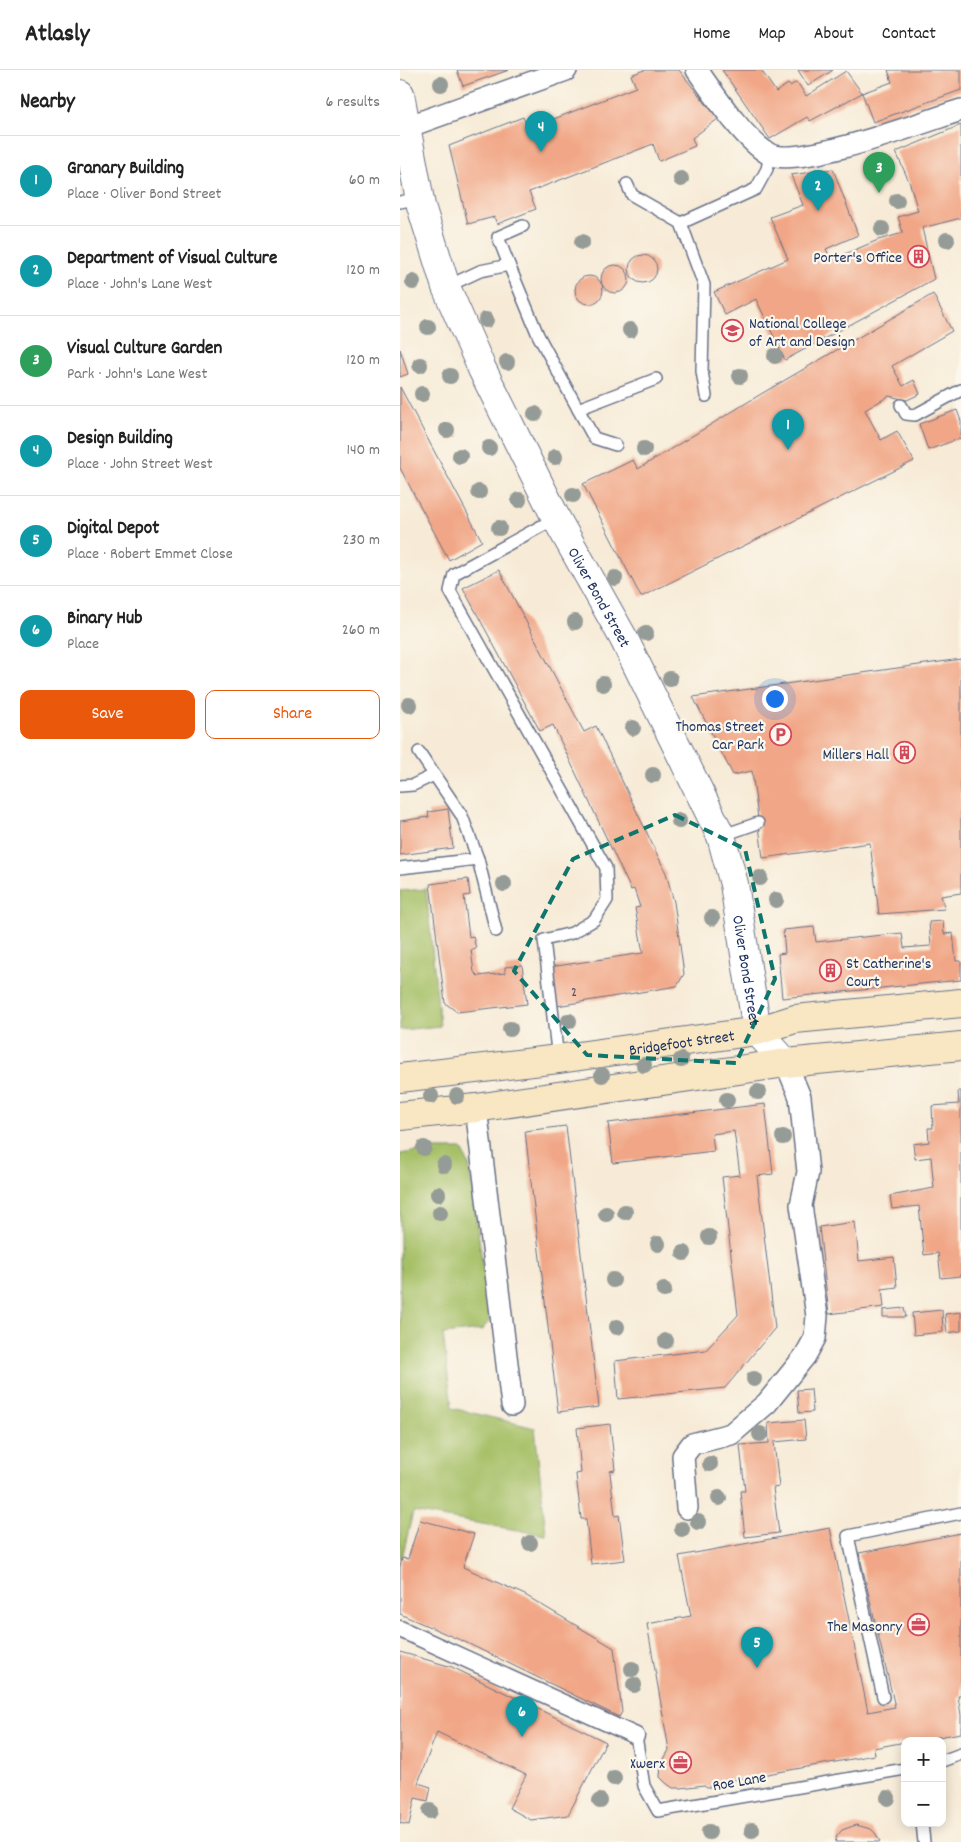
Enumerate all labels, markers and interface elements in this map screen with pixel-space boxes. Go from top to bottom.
text: Atlasly [25,18,89,52]
text: Home [693,22,730,47]
text: Map [758,22,786,47]
text: About [814,22,854,47]
text: Contact [882,22,936,47]
text: Nearby [20,88,75,118]
text: 6 results [325,91,380,114]
pin: 4 [525,111,557,152]
pin: 3 [863,152,895,193]
text: Granary Building [67,156,184,183]
text: 1 [34,169,38,192]
text: 60 m [349,169,380,192]
pin: 2 [802,170,834,211]
text: Place · Oliver Bond Street [67,183,221,206]
building icon: Porter's Office [906,244,930,268]
text: Department of Visual Culture [67,246,277,273]
place label: Porter's Office [813,247,902,270]
text: 2 [33,259,40,282]
text: 120 m [346,259,380,282]
text: Place · John's Lane West [67,273,212,296]
place label: National College of Art and Design [749,313,855,354]
school or university icon: National College of Art and Design [721,319,745,343]
text: Visual Culture Garden [67,336,222,363]
text: 3 [32,349,40,372]
text: 120 m [346,349,380,372]
text: Park · John's Lane West [67,363,207,386]
pin: 1 [772,409,804,450]
text: Design Building [67,426,173,453]
text: 4 [33,439,39,462]
text: 140 m [346,439,380,462]
text: Place · John Street West [67,453,213,476]
text: Digital Depot [67,516,159,543]
text: 5 [32,529,40,552]
text: 230 m [343,529,380,552]
text: Place · Robert Emmet Close [67,543,233,566]
street label: Oliver Bond Street [561,544,635,652]
text: Binary Hub [67,606,142,633]
text: 6 [32,619,40,642]
text: 260 m [342,619,380,642]
text: Place [67,633,99,656]
your location [762,686,788,712]
button: Save [20,690,195,739]
button: Share [205,690,380,739]
place label: Thomas Street Car Park [675,716,764,757]
parking icon: Thomas Street Car Park [768,722,792,746]
building icon: Millers Hall [893,741,917,765]
place label: Millers Hall [822,744,889,767]
street label: Oliver Bond Street [725,914,765,1028]
place label: St Catherine's Court [846,953,932,994]
building icon: St Catherine's Court [818,959,842,983]
house number: 2 [571,983,577,1003]
street label: Bridgefoot Street [628,1025,736,1063]
office icon: The Masonry [906,1613,930,1637]
place label: The Masonry [827,1616,903,1639]
pin: 5 [741,1627,773,1668]
pin: 6 [506,1696,538,1737]
map controls [901,1737,946,1827]
button: + [901,1737,946,1782]
office icon: Xwerx [669,1750,693,1774]
place label: Xwerx [630,1753,665,1776]
street label: Roe Lane [711,1766,768,1798]
button: − [901,1782,946,1827]

